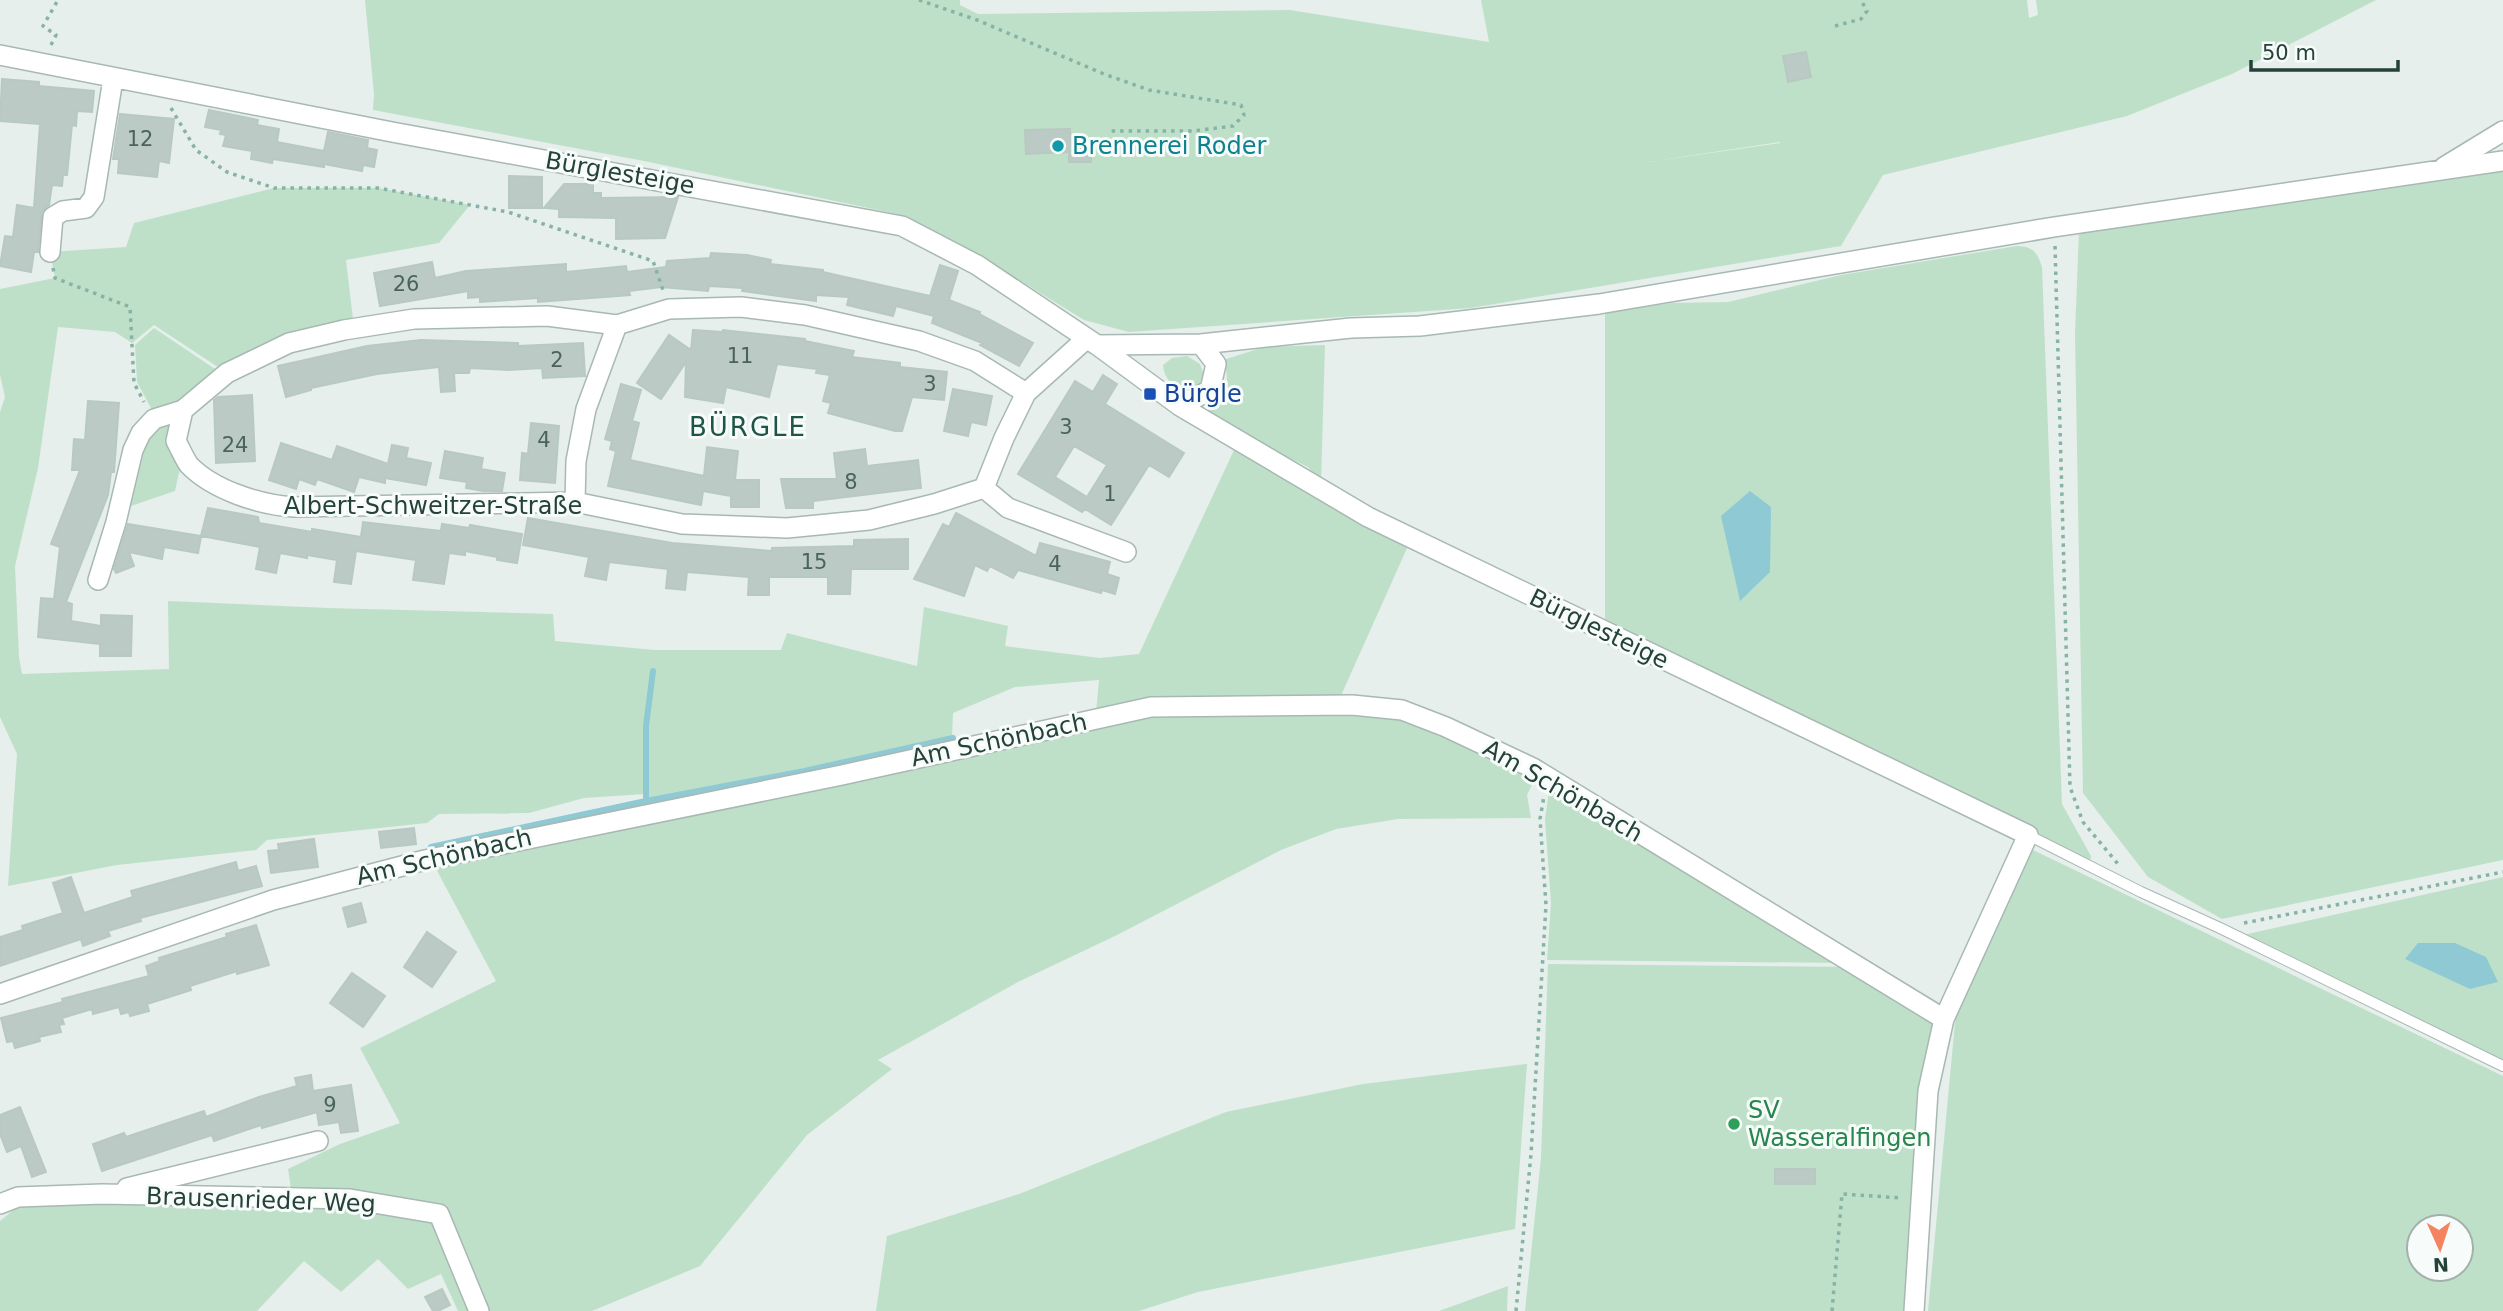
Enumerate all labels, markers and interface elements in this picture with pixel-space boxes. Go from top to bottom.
scale bar [2251,28,2398,72]
text: 50 m [2262,41,2316,65]
house number: 12 [127,127,153,151]
place label: Brennerei Roder [1072,132,1266,160]
marker: Brennerei Roder [1050,138,1066,154]
street label: Bürglesteige [543,146,697,200]
house number: 26 [393,272,419,296]
house number: 11 [727,344,753,368]
house number: 2 [550,348,564,372]
house number: 3 [923,372,937,396]
place label: Bürgle [1164,380,1242,408]
marker: Bürgle [1142,386,1158,402]
district label: BÜRGLE [689,411,807,442]
house number: 3 [1059,415,1073,439]
house number: 4 [537,428,551,452]
house number: 24 [222,433,248,457]
house number: 8 [844,470,858,494]
house number: 1 [1103,482,1117,506]
street label: Albert-Schweitzer-Straße [284,492,582,520]
house number: 15 [801,550,827,574]
house number: 4 [1048,552,1062,576]
street label: Bürglesteige [1525,583,1673,675]
street label: Am Schönbach [908,708,1090,772]
street label: Am Schönbach [1478,734,1648,848]
street label: Am Schönbach [353,823,535,891]
house number: 9 [323,1093,337,1117]
place label: SV Wasseralfingen [1748,1096,1931,1152]
marker: SV Wasseralfingen [1726,1116,1742,1132]
street label: Brausenrieder Weg [146,1182,376,1218]
north arrow [2405,1213,2475,1283]
text: N [2432,1254,2449,1276]

